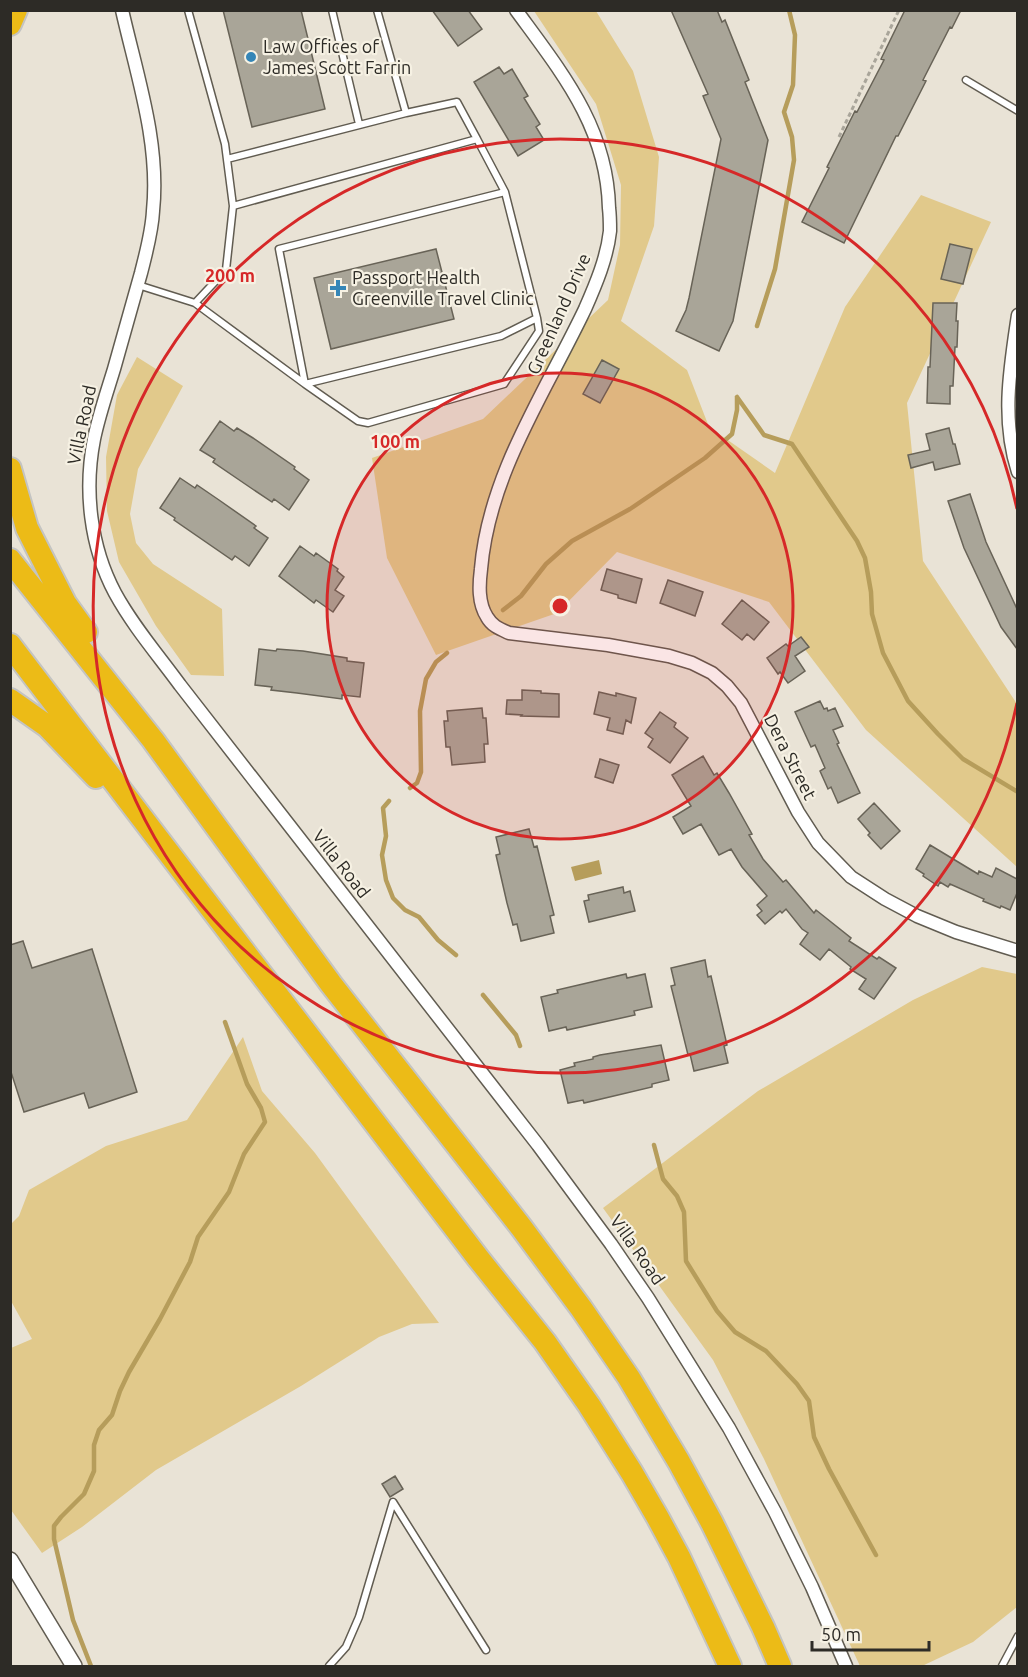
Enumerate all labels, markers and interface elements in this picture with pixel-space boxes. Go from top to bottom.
place label: Law Offices of James Scott Farrin [263,36,411,77]
marker: Law Offices of James Scott Farrin [244,50,258,64]
street label: Greenland Drive [522,250,594,377]
text: 200 m [205,265,255,285]
place label: Passport Health Greenville Travel Clinic [352,267,534,308]
marker: Passport Health Greenville Travel Clinic [329,279,347,297]
street label: Villa Road [63,383,99,466]
text: 100 m [370,431,420,451]
centre of rings [550,596,570,616]
street label: Dera Street [761,711,821,803]
street label: Villa Road [309,825,375,901]
street label: Villa Road [606,1211,669,1288]
scale bar [812,1614,929,1652]
text: 50 m [821,1624,861,1644]

